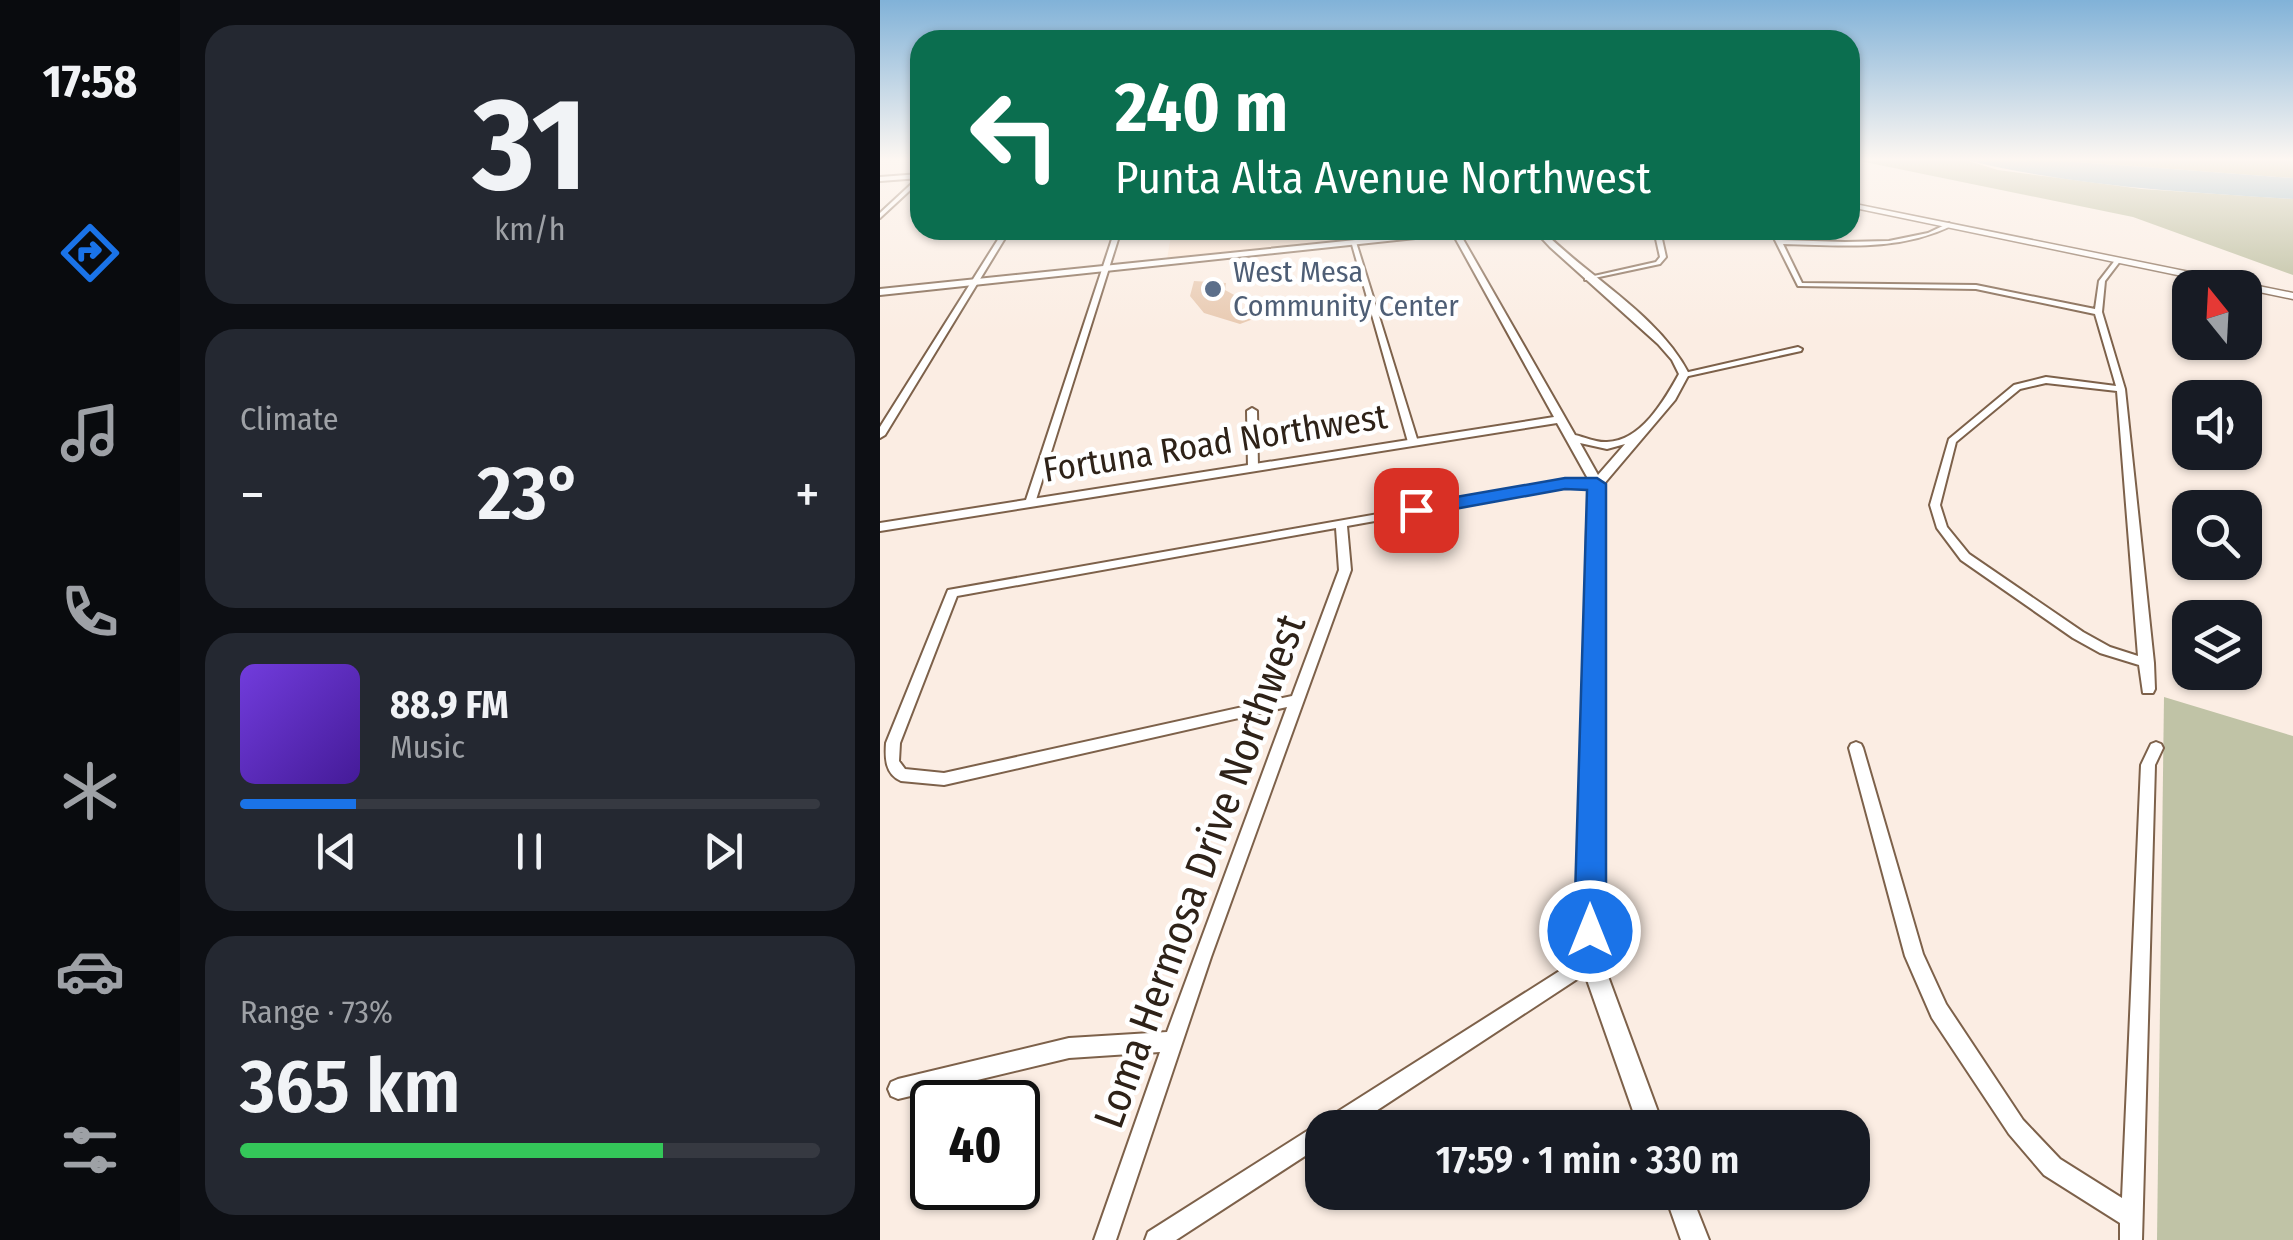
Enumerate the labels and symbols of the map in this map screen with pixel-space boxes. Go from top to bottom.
place label: West Mesa Community Center [1233,254,1459,324]
north arrow [2172,270,2262,360]
marker: West Mesa Community Center [1202,278,1224,300]
street label: Fortuna Road Northwest [1040,395,1390,491]
pin [1374,468,1459,553]
street label: Loma Hermosa Drive Northwest [1084,608,1316,1135]
position arrow [1538,879,1642,983]
speed limit sign: 40 [910,1080,1040,1210]

